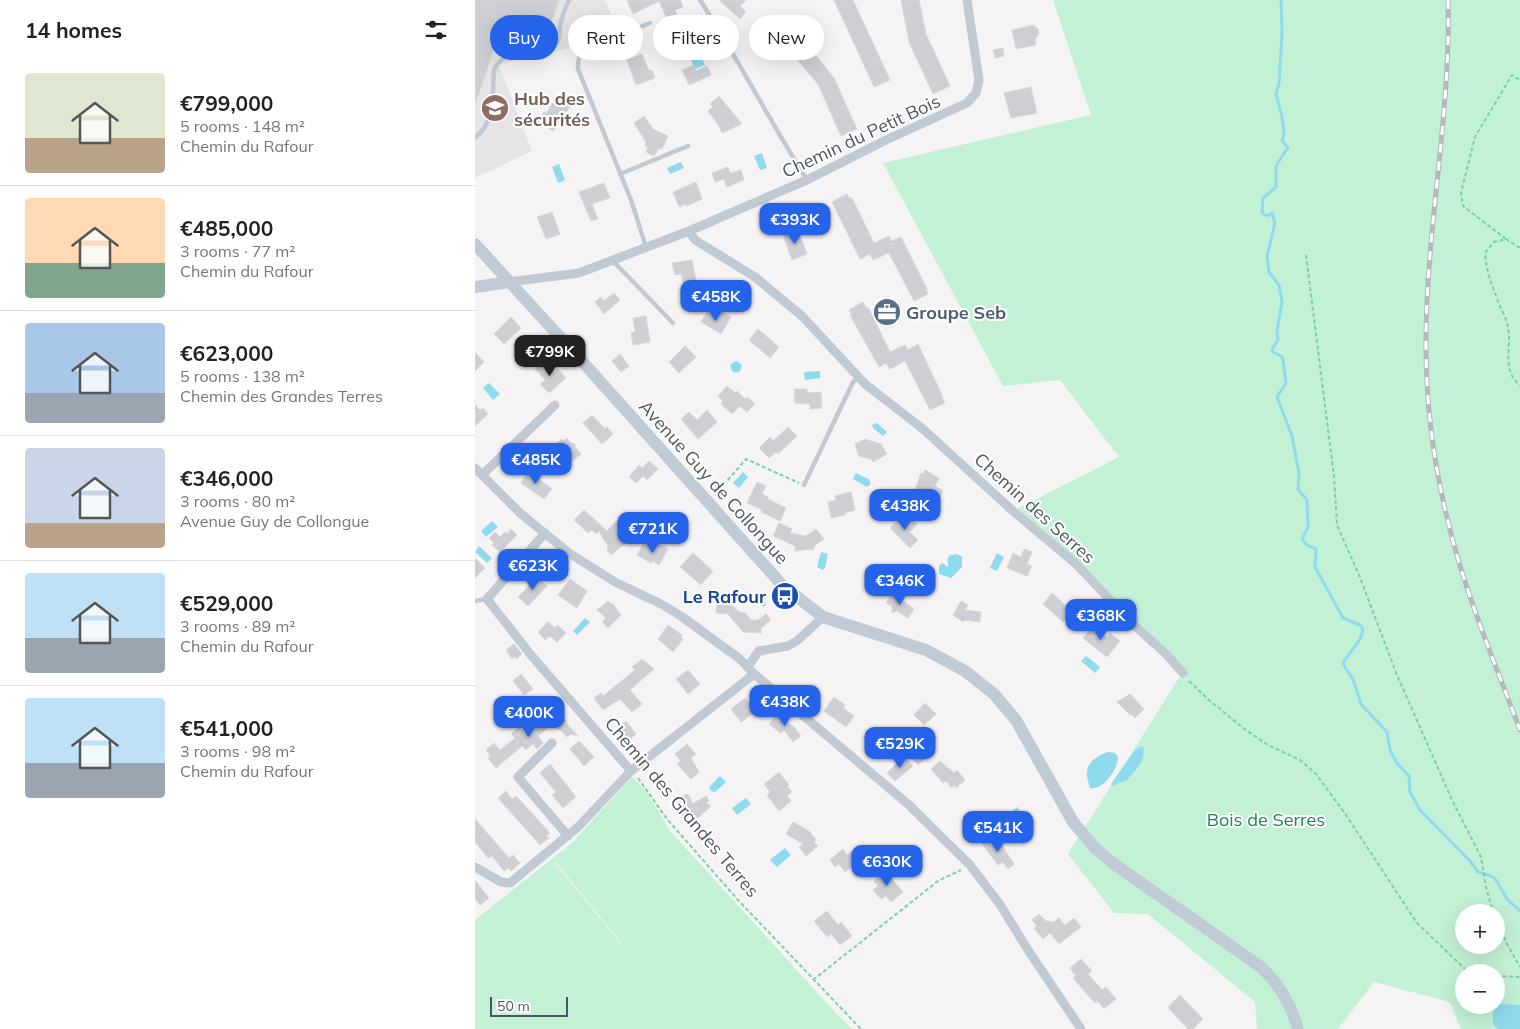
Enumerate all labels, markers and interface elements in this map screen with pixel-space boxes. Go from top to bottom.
chip: Buy [490,15,558,60]
chip: Rent [568,15,643,60]
chip: Filters [653,15,739,60]
chip: New [749,15,824,60]
icon: filters [422,16,450,44]
text: 14 homes [25,17,122,43]
place label: Hub des sécurités [514,87,590,131]
street label: Chemin du Petit Bois [778,89,944,183]
text: €799,000 [180,90,273,116]
icon: home [65,93,125,153]
school or university icon: Hub des sécurités [480,93,510,123]
text: 5 rooms · 148 m² [180,116,305,136]
text: Chemin du Rafour [180,136,313,156]
pin: €393K [760,202,830,245]
text: €393K [770,209,820,229]
text: €485,000 [180,215,273,241]
icon: home [65,218,125,278]
text: 3 rooms · 77 m² [180,241,295,261]
text: Chemin du Rafour [180,261,313,281]
pin: €458K [681,280,751,322]
text: €458K [691,286,741,306]
office icon: Groupe Seb [872,297,902,327]
place label: Groupe Seb [906,301,1006,324]
pin: €799K [515,334,585,377]
text: €623,000 [180,340,273,366]
text: €799K [525,341,575,361]
icon: home [65,343,125,403]
text: 5 rooms · 138 m² [180,366,305,386]
text: Chemin des Grandes Terres [180,386,383,406]
street label: Avenue Guy de Collongue [634,395,794,569]
pin: €485K [501,442,571,485]
street label: Chemin des Serres [970,448,1100,568]
text: €485K [511,449,561,469]
text: €346,000 [180,465,273,491]
icon: home [65,468,125,528]
pin: €438K [870,488,940,531]
text: 3 rooms · 80 m² [180,491,295,511]
text: €438K [880,495,930,515]
text: Avenue Guy de Collongue [180,511,369,531]
pin: €721K [618,512,688,554]
text: €721K [628,518,678,538]
pin: €623K [498,548,568,591]
text: €623K [508,555,558,575]
pin: €346K [865,564,935,606]
text: €346K [875,570,925,590]
bus stop icon: Le Rafour [770,581,800,611]
place label: Le Rafour [683,585,767,608]
text: €529,000 [180,590,273,616]
icon: home [65,593,125,653]
pin: €368K [1066,598,1136,641]
text: €368K [1076,605,1126,625]
text: 3 rooms · 89 m² [180,616,295,636]
text: Chemin du Rafour [180,636,313,656]
pin: €438K [750,684,820,727]
text: €438K [760,691,810,711]
pin: €400K [494,696,564,738]
text: €400K [504,702,554,722]
street label: Chemin des Grandes Terres [600,712,764,902]
text: €541,000 [180,715,273,741]
icon: home [65,718,125,778]
pin: €529K [865,726,935,769]
text: €529K [875,733,925,753]
text: 3 rooms · 98 m² [180,741,295,761]
text: Chemin du Rafour [180,761,313,781]
park label: Bois de Serres [1207,808,1325,831]
pin: €541K [963,810,1033,853]
text: €541K [973,817,1023,837]
pin: €630K [852,844,922,887]
text: €630K [862,851,912,871]
map controls [1455,904,1505,1014]
button: + [1455,904,1505,954]
button: − [1455,964,1505,1014]
scale bar [490,994,567,1017]
text: 50 m [497,997,530,1015]

